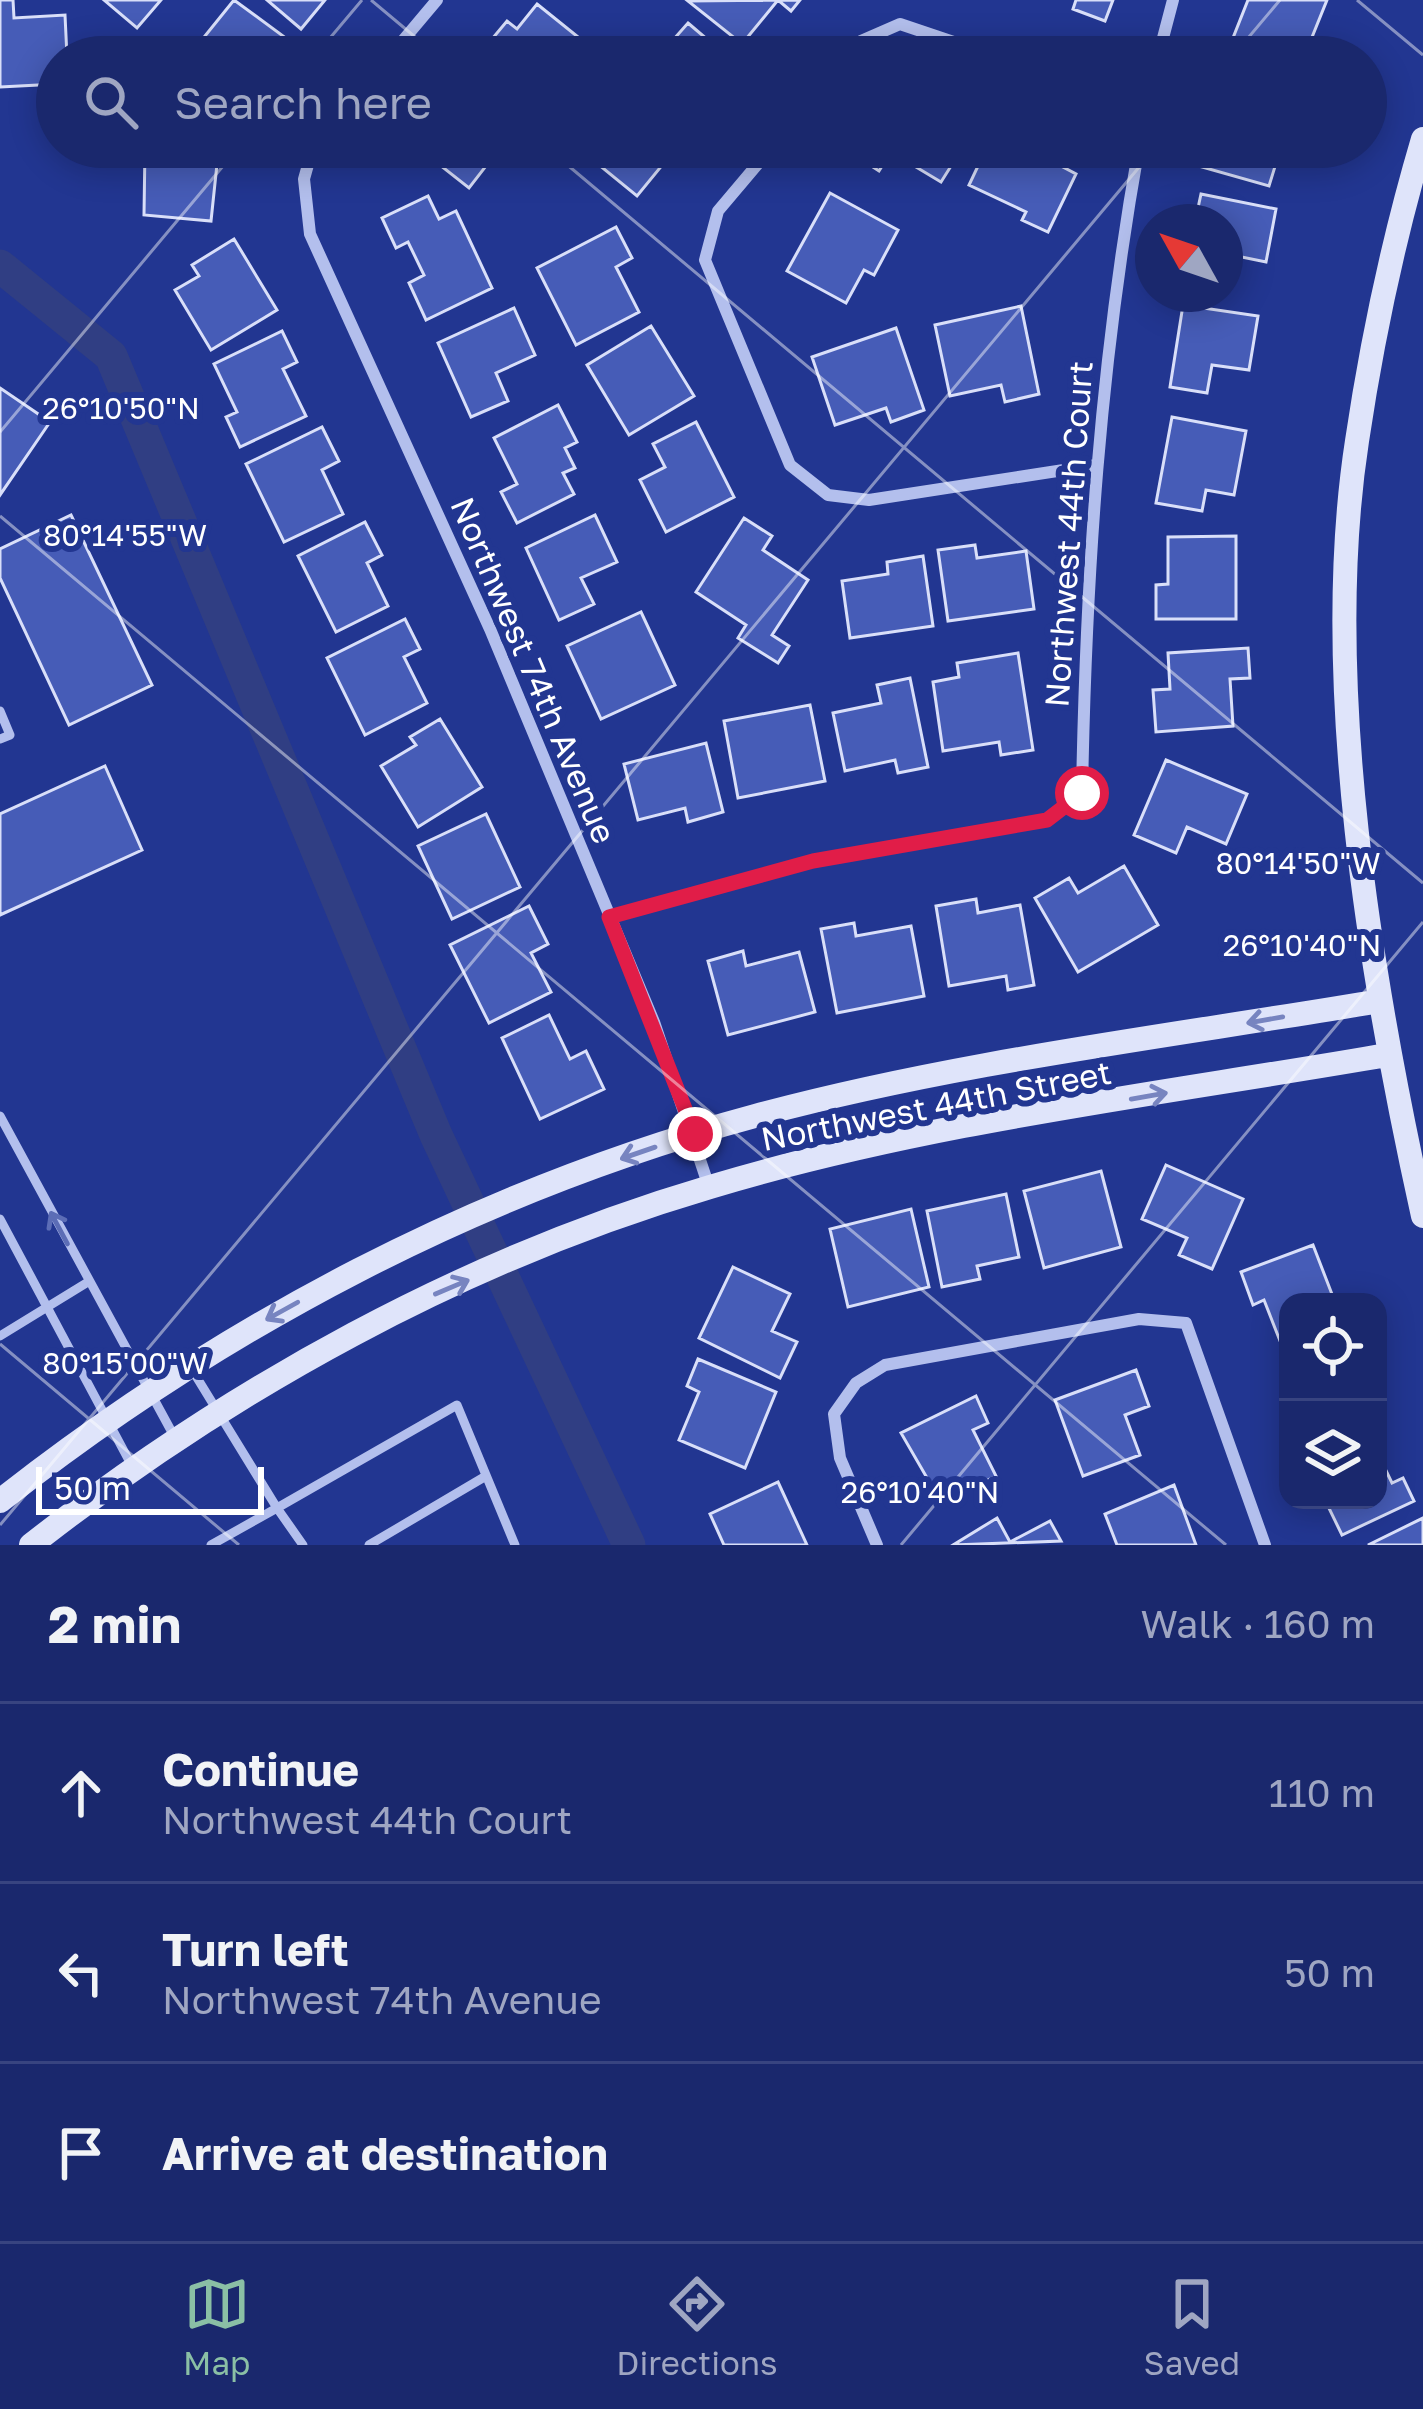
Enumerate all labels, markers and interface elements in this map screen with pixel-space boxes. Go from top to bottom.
search box [36,36,1387,168]
icon: search [78,69,144,135]
text: Search here [174,75,432,129]
north arrow [1135,204,1243,312]
street label: Northwest 44th Court [1036,360,1100,708]
text: 26°10'50"N [42,390,200,426]
street label: Northwest 74th Avenue [443,491,625,849]
text: 80°14'55"W [43,517,207,553]
route start [1055,766,1109,820]
text: 80°14'50"W [1215,845,1381,881]
text: 26°10'40"N [1223,927,1381,963]
one-way arrow [1246,1009,1285,1032]
street label: Northwest 44th Street [758,1052,1114,1158]
one-way arrow [1129,1084,1168,1107]
route end [668,1107,722,1161]
one-way arrow [620,1144,657,1165]
one-way arrow [47,1212,70,1247]
one-way arrow [433,1275,469,1297]
map controls [1279,1293,1387,1509]
button: locate [1279,1293,1387,1401]
one-way arrow [265,1300,300,1323]
text: 80°15'00"W [42,1345,208,1381]
button: layers [1279,1401,1387,1509]
scale bar [36,1461,264,1514]
text: 50 m [54,1468,131,1507]
text: 26°10'40"N [841,1474,999,1510]
text: 2 min [48,1593,181,1654]
text: Walk · 160 m [1140,1600,1375,1647]
text: Continue [162,1742,359,1796]
icon: ahead [48,1760,114,1826]
text: 110 m [1269,1769,1375,1816]
text: Northwest 44th Court [162,1796,572,1843]
text: Turn left [162,1922,349,1976]
icon: left [48,1940,114,2006]
text: 50 m [1284,1949,1375,1996]
text: Northwest 74th Avenue [162,1976,602,2023]
icon: arrive [48,2120,114,2186]
text: Arrive at destination [162,2126,608,2180]
tab: Map [183,2271,250,2382]
tab: Directions [616,2271,778,2382]
tab: Saved [1144,2271,1240,2382]

